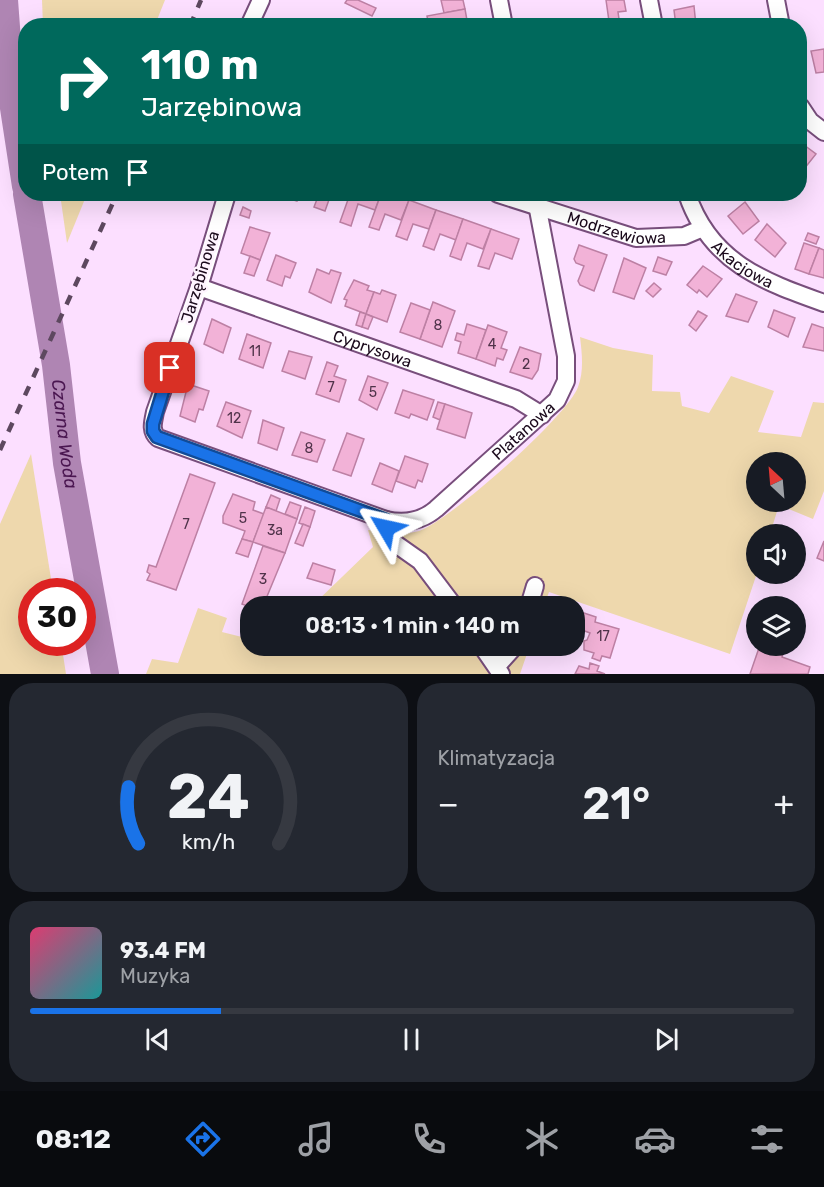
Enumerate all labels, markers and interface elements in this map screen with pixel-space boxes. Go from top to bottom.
text: 110 m [141,40,259,90]
icon: right [42,42,120,120]
text: Jarzębinowa [141,91,302,123]
icon: arrive [121,156,154,189]
text: Potem [42,159,109,186]
street label: Modrzewiowa [565,207,666,248]
street label: Jarzębinowa [177,229,224,326]
street label: Akacjowa [708,236,776,292]
house number: 8 [434,317,443,334]
street label: Cyprysowa [331,326,414,371]
house number: 4 [488,336,497,353]
pin [144,342,195,393]
house number: 11 [249,343,261,360]
icon: arrive [153,351,186,384]
house number: 2 [522,356,530,373]
water label: Czarna Woda [47,378,83,491]
house number: 7 [327,379,335,396]
house number: 5 [369,384,377,401]
street label: Platanowa [488,397,559,464]
house number: 12 [227,410,241,427]
house number: 8 [305,440,314,457]
north arrow [746,452,806,512]
map controls [746,452,806,656]
position arrow [354,496,418,560]
house number: 5 [239,510,247,527]
house number: 7 [182,516,190,533]
house number: 3a [267,522,283,539]
button: sound [746,524,806,584]
house number: 3 [259,571,267,588]
speed limit sign: 30 [18,578,96,656]
button: layers [746,596,806,656]
text: 08:13 · 1 min · 140 m [305,612,520,639]
house number: 17 [596,628,610,645]
text: Klimatyzacja [438,746,555,770]
text: 24 [167,760,250,834]
text: 21° [582,777,650,830]
text: − [438,784,459,823]
text: + [773,784,794,823]
text: km/h [181,830,235,855]
text: 93.4 FM [120,937,206,964]
text: Muzyka [120,964,190,988]
icon: previous [141,1023,174,1056]
icon: pause [395,1023,428,1056]
icon: next [650,1023,683,1056]
icon: directions [182,1118,224,1160]
icon: music [295,1118,337,1160]
icon: phone [408,1118,450,1160]
icon: climate [521,1118,563,1160]
icon: car [634,1118,676,1160]
icon: filters [746,1118,788,1160]
text: 08:12 [35,1123,111,1155]

